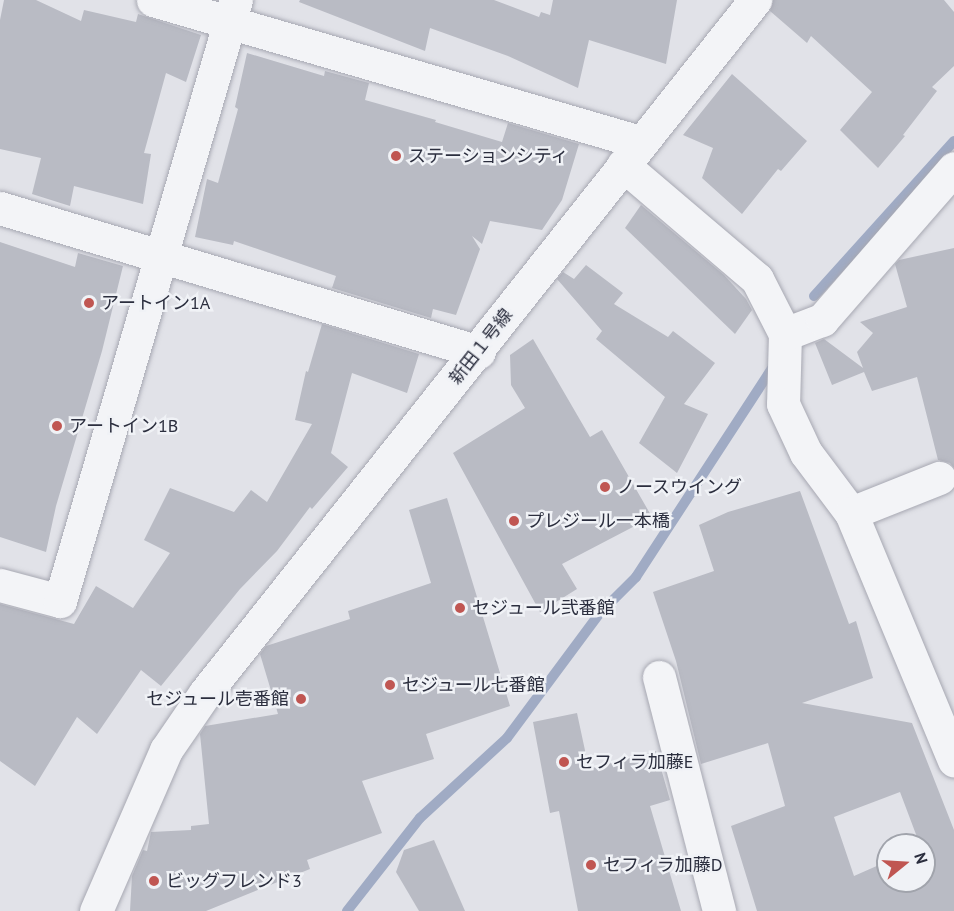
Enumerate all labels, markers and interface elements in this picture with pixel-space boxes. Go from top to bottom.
place label: ステーションシティ [408,145,570,167]
marker: ステーションシティ [389,149,403,163]
place label: アートイン1A [101,292,210,314]
marker: アートイン1A [82,296,96,310]
street label: 新田１号線 [445,305,517,389]
place label: アートイン1B [69,415,178,437]
marker: アートイン1B [50,419,64,433]
place label: ノースウイング [617,476,743,498]
marker: ノースウイング [598,480,612,494]
place label: プレジール一本橋 [526,510,670,532]
marker: プレジール一本橋 [507,514,521,528]
place label: セジュール弐番館 [472,597,616,619]
marker: セジュール弐番館 [453,601,467,615]
place label: セジュール七番館 [402,674,546,696]
marker: セジュール七番館 [383,678,397,692]
place label: セジュール壱番館 [145,688,289,710]
marker: セジュール壱番館 [294,692,308,706]
place label: セフィラ加藤E [576,751,694,773]
marker: セフィラ加藤E [557,755,571,769]
north arrow [876,833,936,893]
text: N [910,850,932,866]
place label: セフィラ加藤D [603,854,723,876]
marker: セフィラ加藤D [584,858,598,872]
place label: ビッグフレンド3 [166,870,302,892]
marker: ビッグフレンド3 [147,874,161,888]

